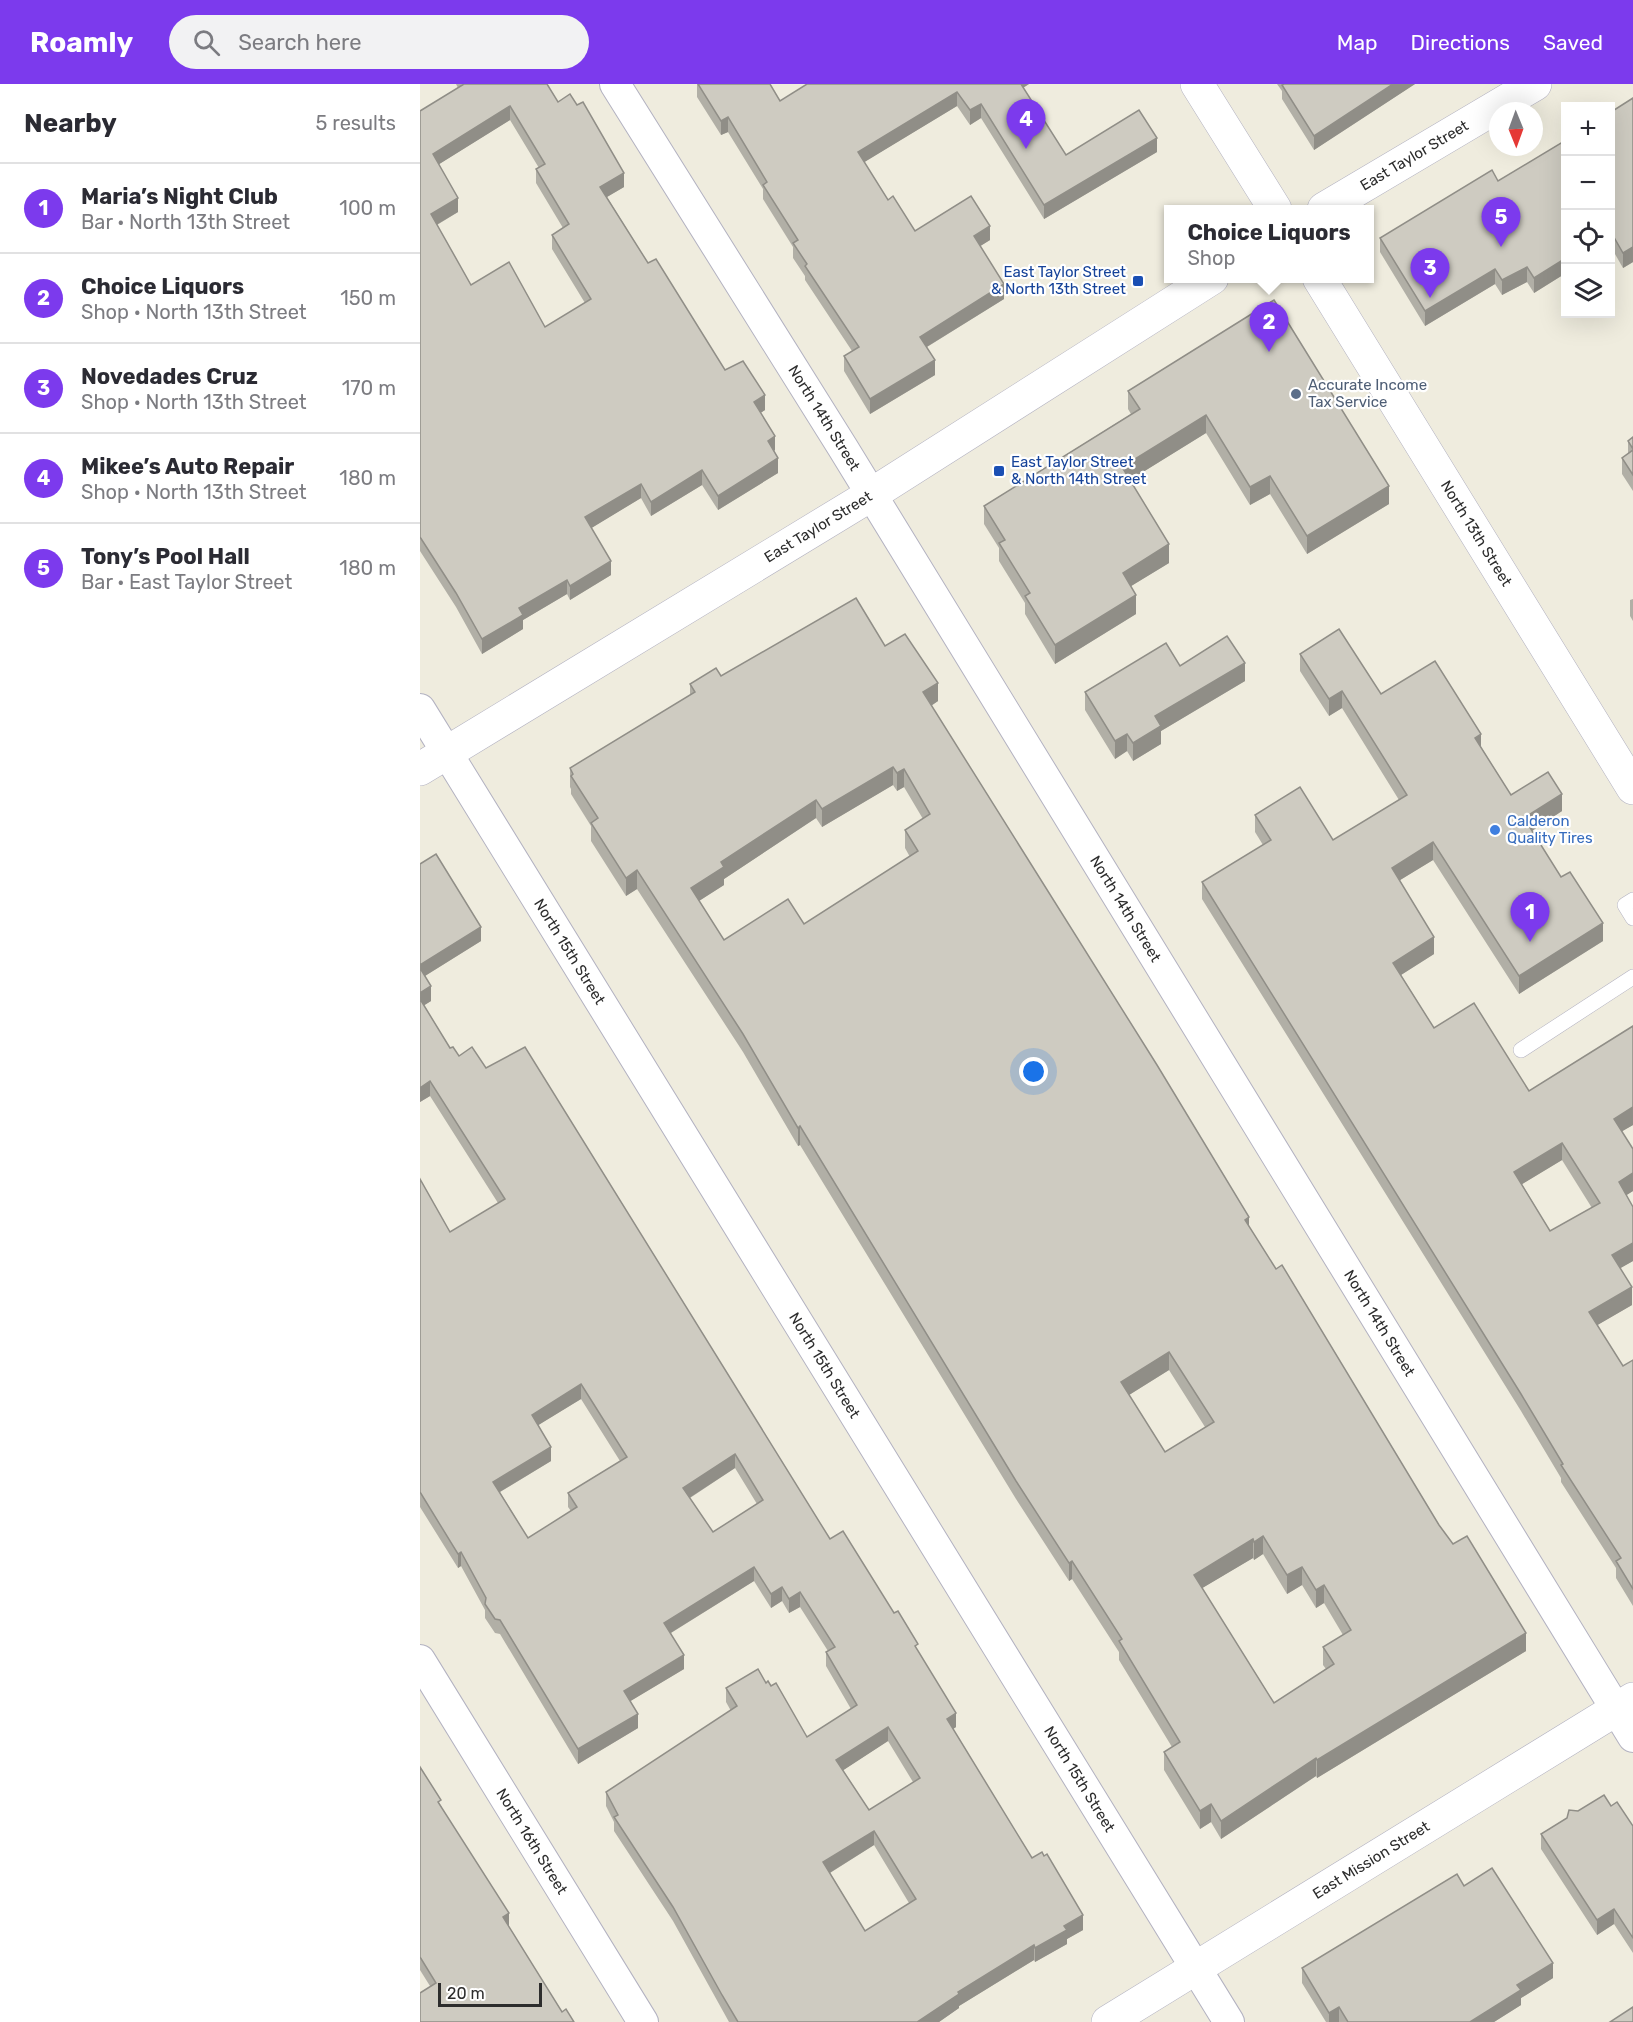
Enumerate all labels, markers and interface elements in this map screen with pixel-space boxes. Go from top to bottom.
search box [169,15,589,69]
text: Roamly [30,26,133,59]
icon: search [190,26,223,59]
text: Search here [238,29,362,56]
text: Map [1337,30,1378,55]
text: Directions [1411,30,1510,55]
text: Saved [1543,30,1603,55]
pin: 4 [1006,100,1046,149]
north arrow [1489,102,1543,156]
map controls [1561,102,1615,318]
button: + [1561,102,1615,156]
text: Nearby [24,108,117,139]
text: 5 results [315,111,396,135]
street label: East Taylor Street [1357,116,1472,194]
button: − [1561,156,1615,210]
text: Maria’s Night Club [81,183,278,210]
text: 1 [39,196,48,220]
text: 100 m [339,196,396,220]
pin: 5 [1482,198,1520,247]
popup [1164,205,1374,283]
text: Bar · North 13th Street [81,210,290,234]
button: locate [1561,210,1615,264]
text: Choice Liquors [1187,219,1351,246]
text: Shop [1187,246,1235,270]
pin: 3 [1410,248,1450,298]
place label: East Taylor Street & North 13th Street [991,263,1126,298]
button: layers [1561,264,1615,318]
text: Choice Liquors [81,273,244,300]
marker: East Taylor Street & North 13th Street [1131,274,1145,288]
text: 2 [37,286,50,310]
text: 150 m [340,286,396,310]
text: Shop · North 13th Street [81,300,307,324]
pin: 2 [1250,302,1288,352]
street label: North 14th Street [784,362,864,474]
text: Novedades Cruz [81,363,258,390]
text: 3 [37,376,50,400]
text: 170 m [342,376,396,400]
place label: Accurate Income Tax Service [1308,376,1427,411]
marker: Accurate Income Tax Service [1289,387,1303,401]
text: Shop · North 13th Street [81,390,307,414]
text: Mikee’s Auto Repair [81,453,294,480]
place label: East Taylor Street & North 14th Street [1011,453,1146,488]
marker: East Taylor Street & North 14th Street [992,464,1006,478]
text: 4 [37,466,50,490]
text: 180 m [339,466,396,490]
street label: North 13th Street [1437,477,1516,590]
text: Shop · North 13th Street [81,480,307,504]
street label: East Taylor Street [761,487,875,566]
text: Tony’s Pool Hall [81,543,250,570]
text: 5 [37,556,50,580]
text: 180 m [339,556,396,580]
text: Bar · East Taylor Street [81,570,292,594]
place label: Calderon Quality Tires [1507,812,1593,847]
marker: Calderon Quality Tires [1488,823,1502,837]
street label: North 14th Street [1086,852,1165,965]
pin: 1 [1510,892,1550,942]
street label: North 15th Street [530,895,609,1008]
your location [1019,1057,1048,1086]
street label: North 14th Street [1340,1267,1419,1380]
street label: North 15th Street [785,1309,864,1422]
street label: North 15th Street [1040,1723,1119,1835]
street label: North 16th Street [492,1785,571,1898]
street label: East Mission Street [1309,1817,1433,1903]
scale bar [438,1980,542,2008]
text: 20 m [447,1984,485,2003]

